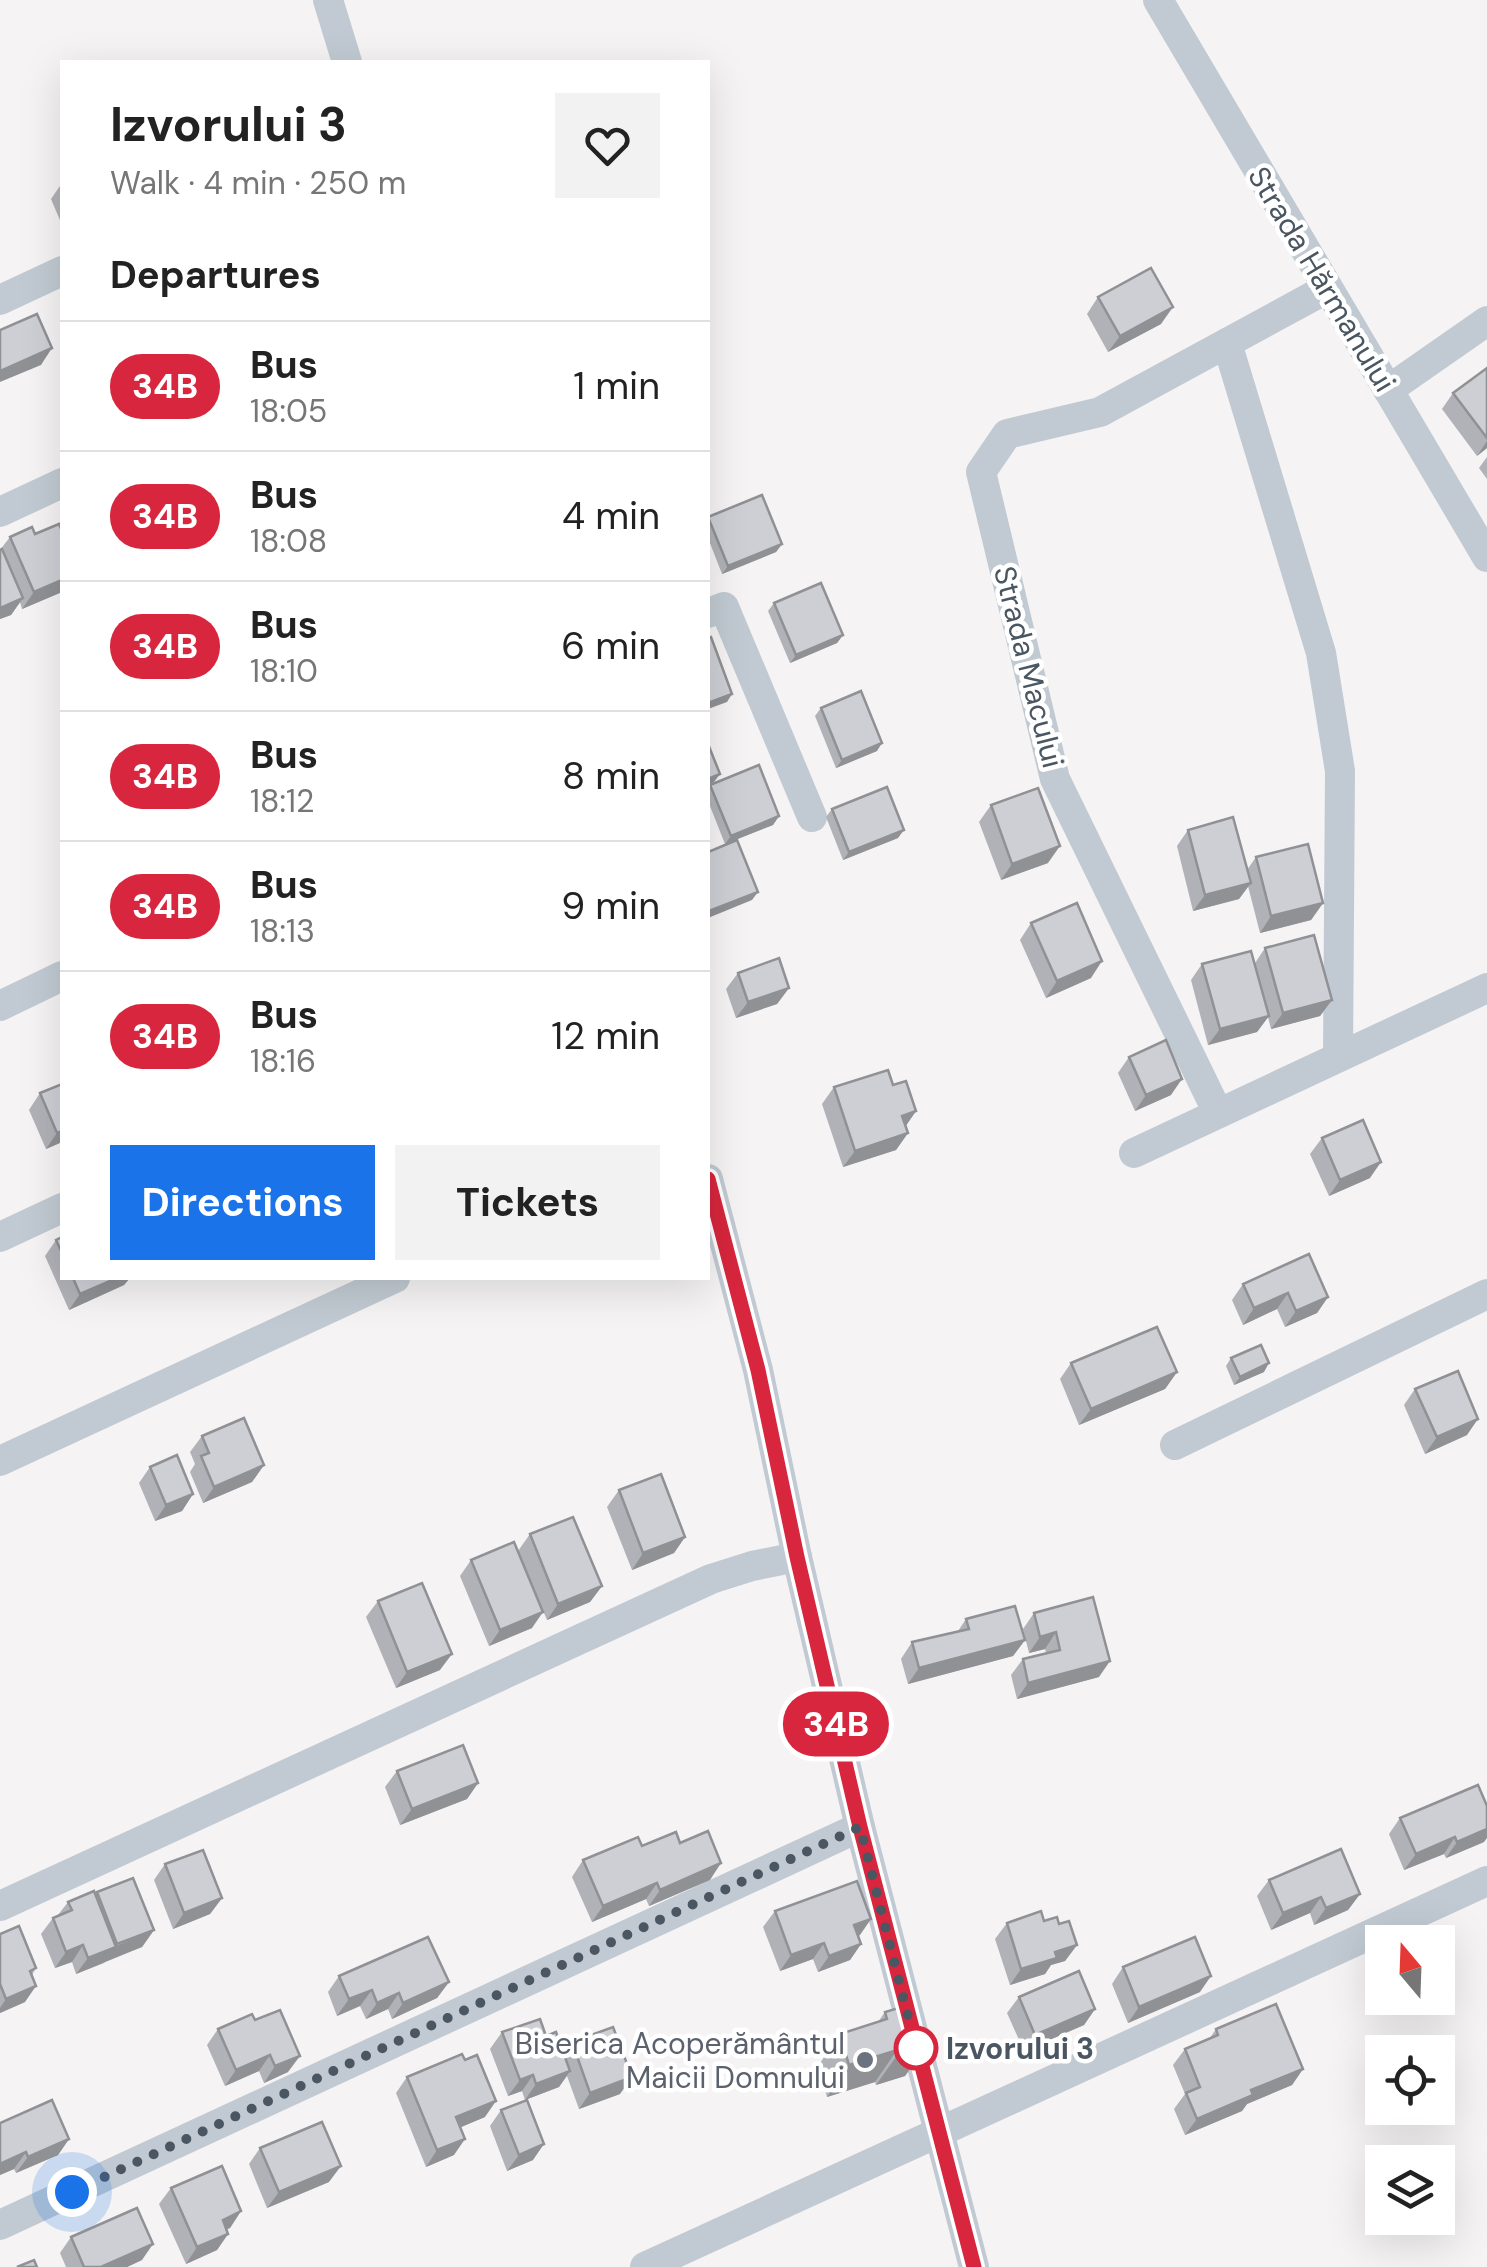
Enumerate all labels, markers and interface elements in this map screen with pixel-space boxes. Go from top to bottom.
text: Izvorului 3 [110,93,347,156]
button: heart [555,93,660,198]
street label: Strada Hărmanului [1239,159,1405,399]
text: Walk · 4 min · 250 m [110,162,406,204]
text: Departures [110,250,321,300]
text: Bus [250,340,318,390]
text: 1 min [573,361,660,411]
text: 34B [132,363,198,409]
text: 18:05 [250,390,327,432]
text: Bus [250,470,318,520]
text: 4 min [562,491,660,541]
text: 34B [132,493,198,539]
text: 18:08 [250,520,327,562]
street label: Strada Macului [985,562,1073,772]
text: Bus [250,600,318,650]
text: 6 min [561,621,660,671]
text: 34B [132,623,198,669]
text: 18:10 [250,650,318,692]
text: Bus [250,730,318,780]
text: 8 min [562,751,660,801]
text: 34B [132,753,198,799]
text: 18:12 [250,780,314,822]
text: Bus [250,860,318,910]
text: 9 min [561,881,660,931]
text: 34B [132,883,198,929]
text: 18:13 [250,910,315,952]
text: Bus [250,990,318,1040]
text: 12 min [551,1011,660,1061]
text: 34B [132,1013,198,1059]
text: 18:16 [250,1040,316,1082]
button: Directions [110,1145,375,1260]
button: Tickets [395,1145,660,1260]
line badge: 34B [778,1692,894,1756]
text: 34B [803,1701,869,1747]
north arrow [1365,1925,1455,2015]
map controls [1365,1925,1455,2235]
place label: Biserica Acoperământul Maicii Domnului [515,2024,845,2097]
marker: Izvorului 3 [895,2027,937,2069]
place label: Izvorului 3 [946,2029,1094,2068]
button: locate [1365,2035,1455,2125]
marker: Biserica Acoperământul Maicii Domnului [854,2049,876,2071]
button: layers [1365,2145,1455,2235]
your location [47,2167,97,2217]

